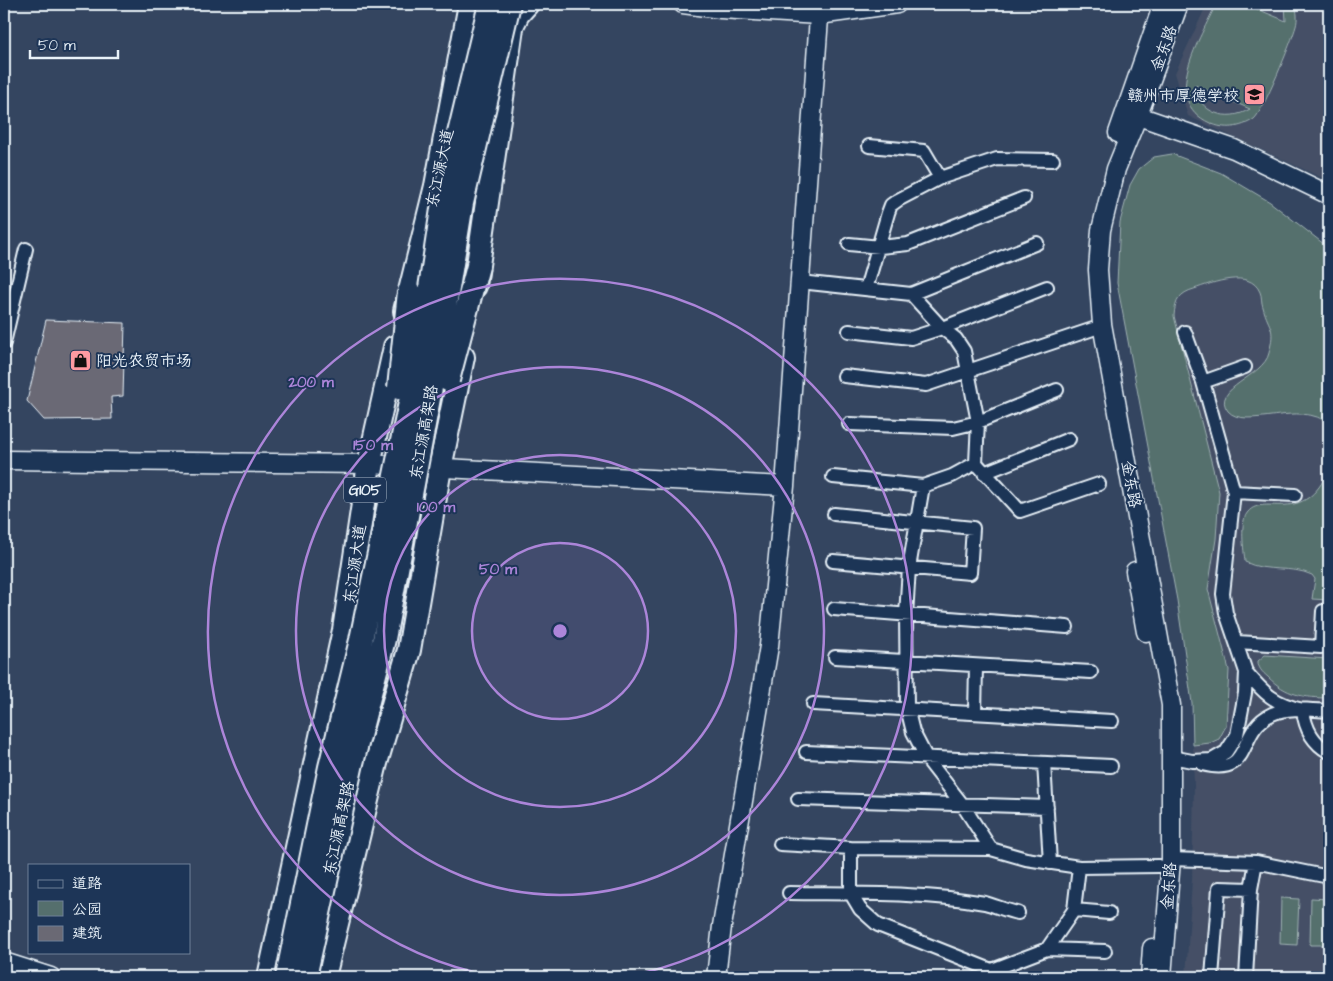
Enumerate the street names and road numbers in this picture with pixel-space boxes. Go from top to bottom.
street label: 金东路 [1145,22,1182,75]
street label: 东江源大道 [421,127,459,210]
street label: 东江源高架路 [405,383,443,481]
street label: 金东路 [1116,459,1146,510]
road number: G105 [344,478,386,502]
street label: 东江源大道 [339,523,371,605]
street label: 东江源高架路 [318,779,360,877]
street label: 金东路 [1156,861,1182,911]

